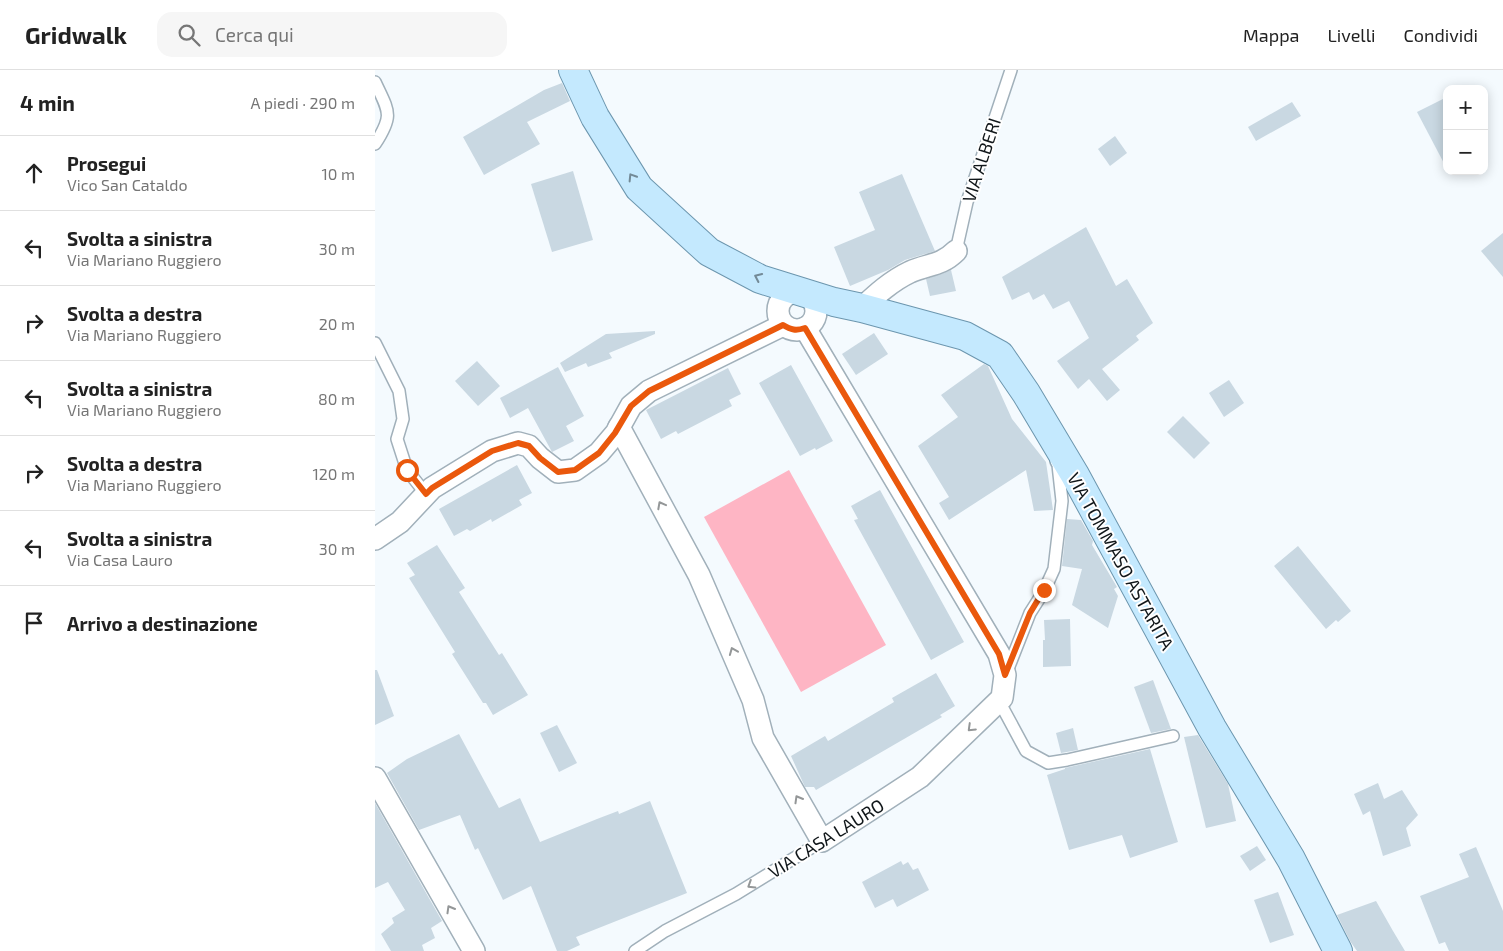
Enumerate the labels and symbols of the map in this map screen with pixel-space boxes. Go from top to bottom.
street label: VIA ALBERI [957,115,1005,205]
one-way arrow [629,173,639,182]
one-way arrow [754,273,763,283]
route start [396,459,419,482]
street label: VIA TOMMASO ASTARITA [1063,469,1179,654]
one-way arrow [658,501,668,510]
route end [1033,579,1056,602]
one-way arrow [728,647,739,656]
one-way arrow [968,722,977,731]
street label: VIA CASA LAURO [764,794,888,882]
one-way arrow [794,795,804,804]
one-way arrow [747,879,756,888]
one-way arrow [446,905,456,914]

